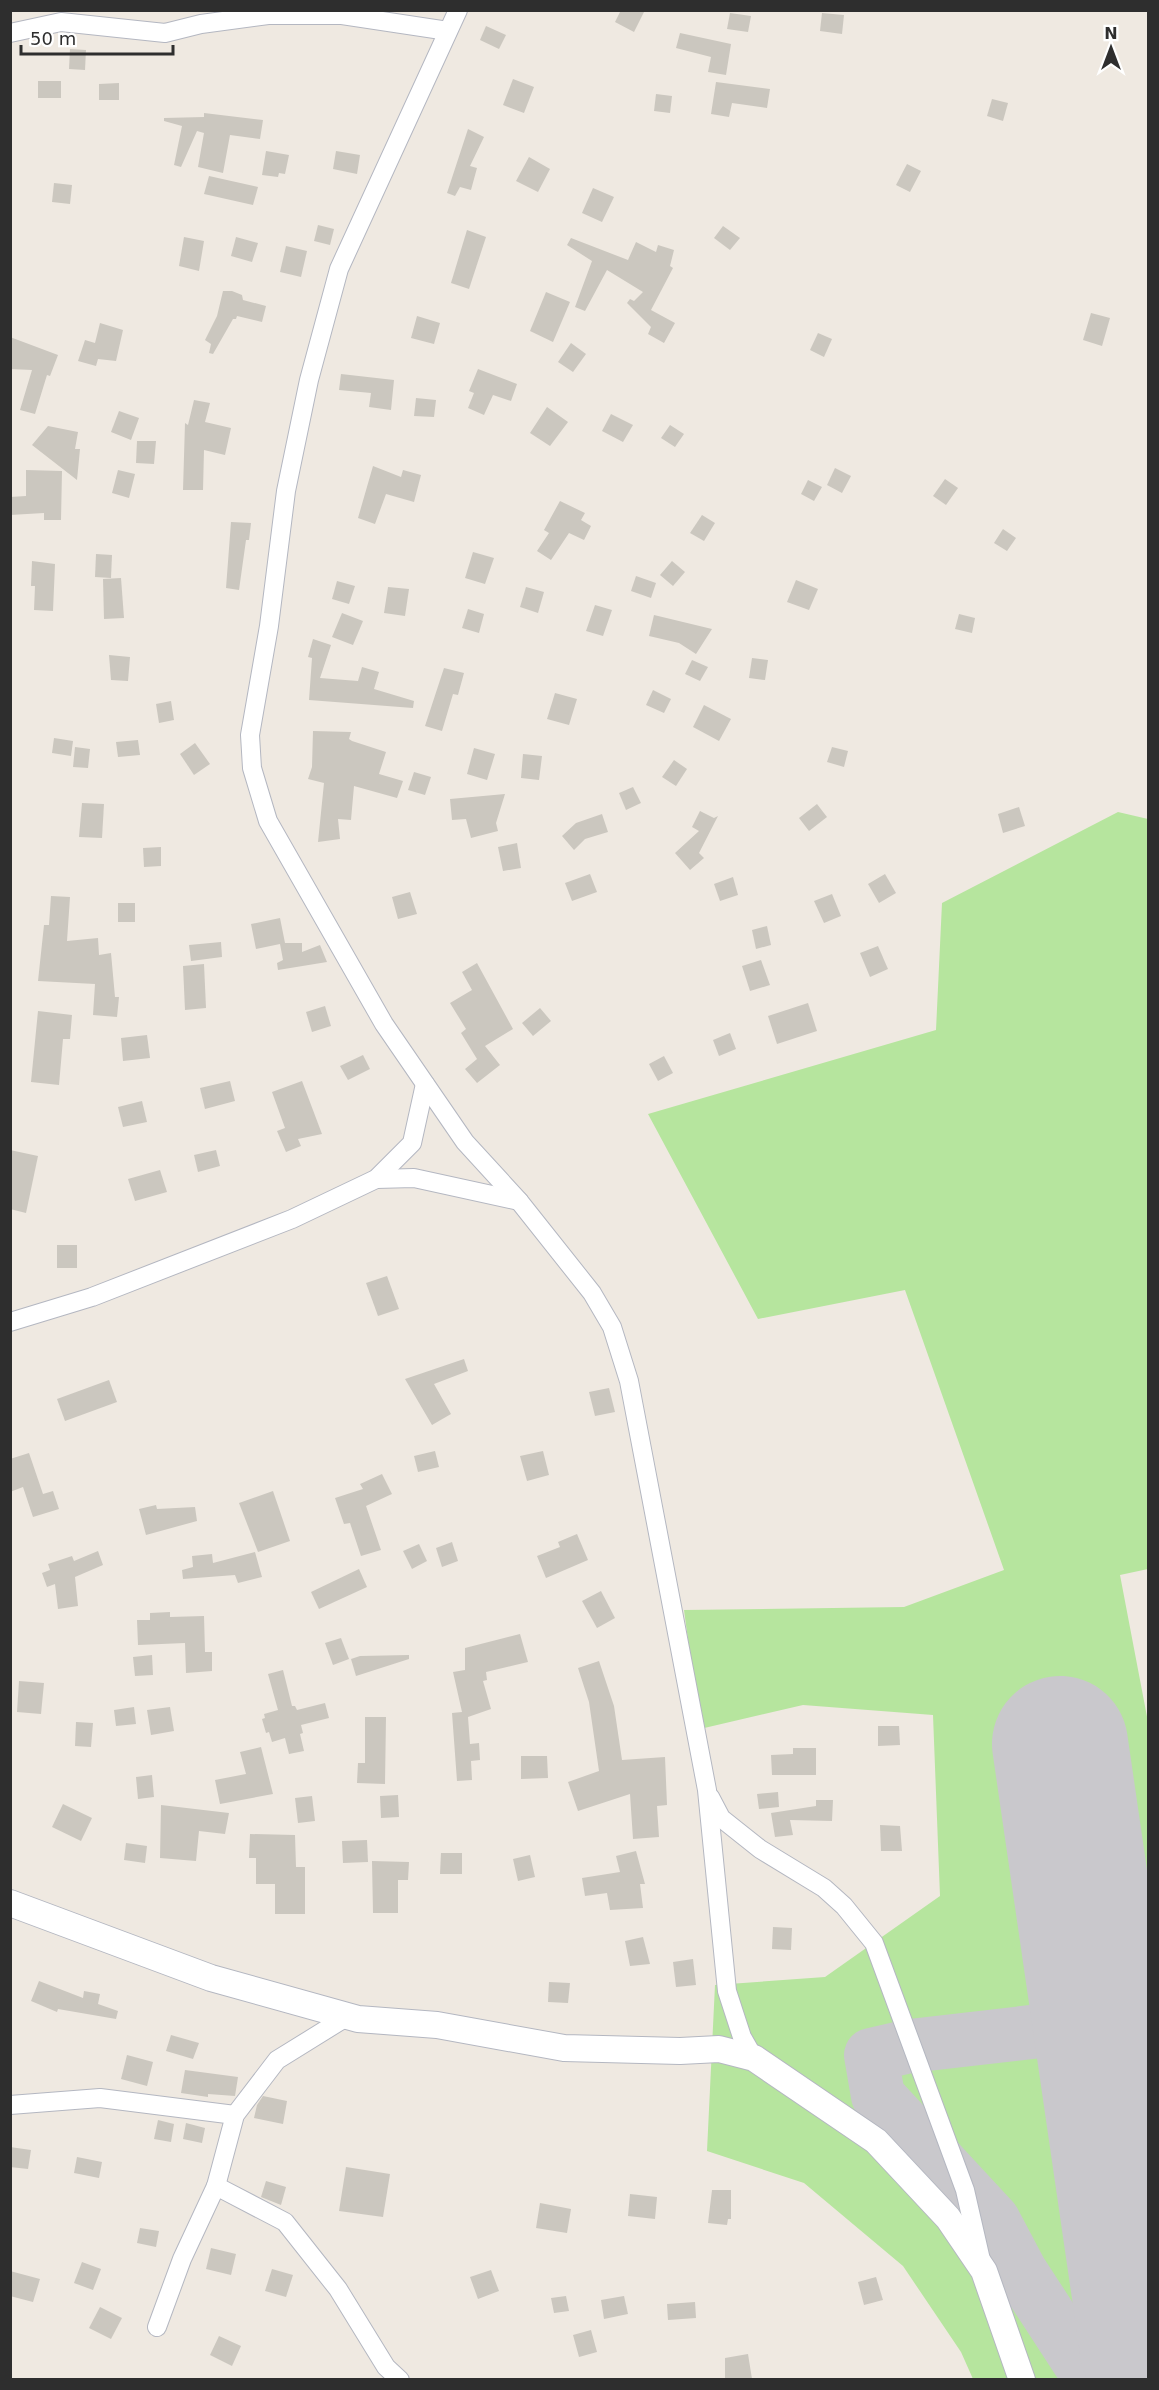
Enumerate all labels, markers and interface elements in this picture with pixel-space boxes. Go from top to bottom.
scale bar [21,18,172,56]
north arrow [1081,18,1141,78]
text: N [1104,24,1118,43]
text: 50 m [30,28,76,49]

